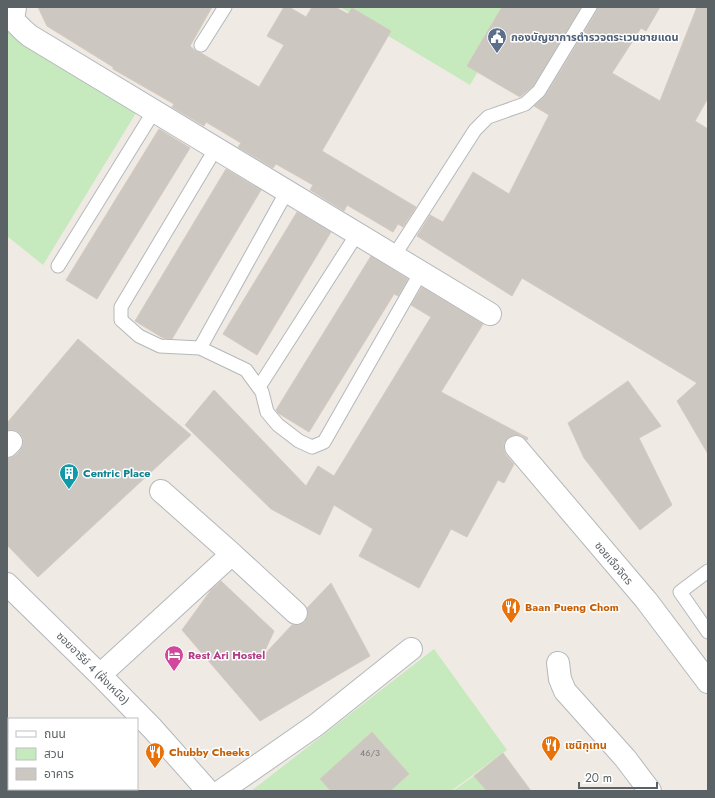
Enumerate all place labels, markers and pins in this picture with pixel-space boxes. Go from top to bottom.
public building icon: กองบัญชาการตำรวจตระเวนชายแดน [486,26,508,54]
place label: กองบัญชาการตำรวจตระเวนชายแดน [511,29,679,45]
building icon: Centric Place [58,462,80,490]
place label: Centric Place [83,465,151,481]
restaurant icon: Baan Pueng Chom [500,596,522,624]
place label: Baan Pueng Chom [525,599,619,615]
hotel icon: Rest Ari Hostel [163,644,185,672]
place label: Rest Ari Hostel [188,647,265,663]
restaurant icon: เซนิกุเทน [540,734,562,762]
place label: เซนิกุเทน [565,737,607,753]
restaurant icon: Chubby Cheeks [144,741,166,769]
place label: Chubby Cheeks [169,744,250,760]

